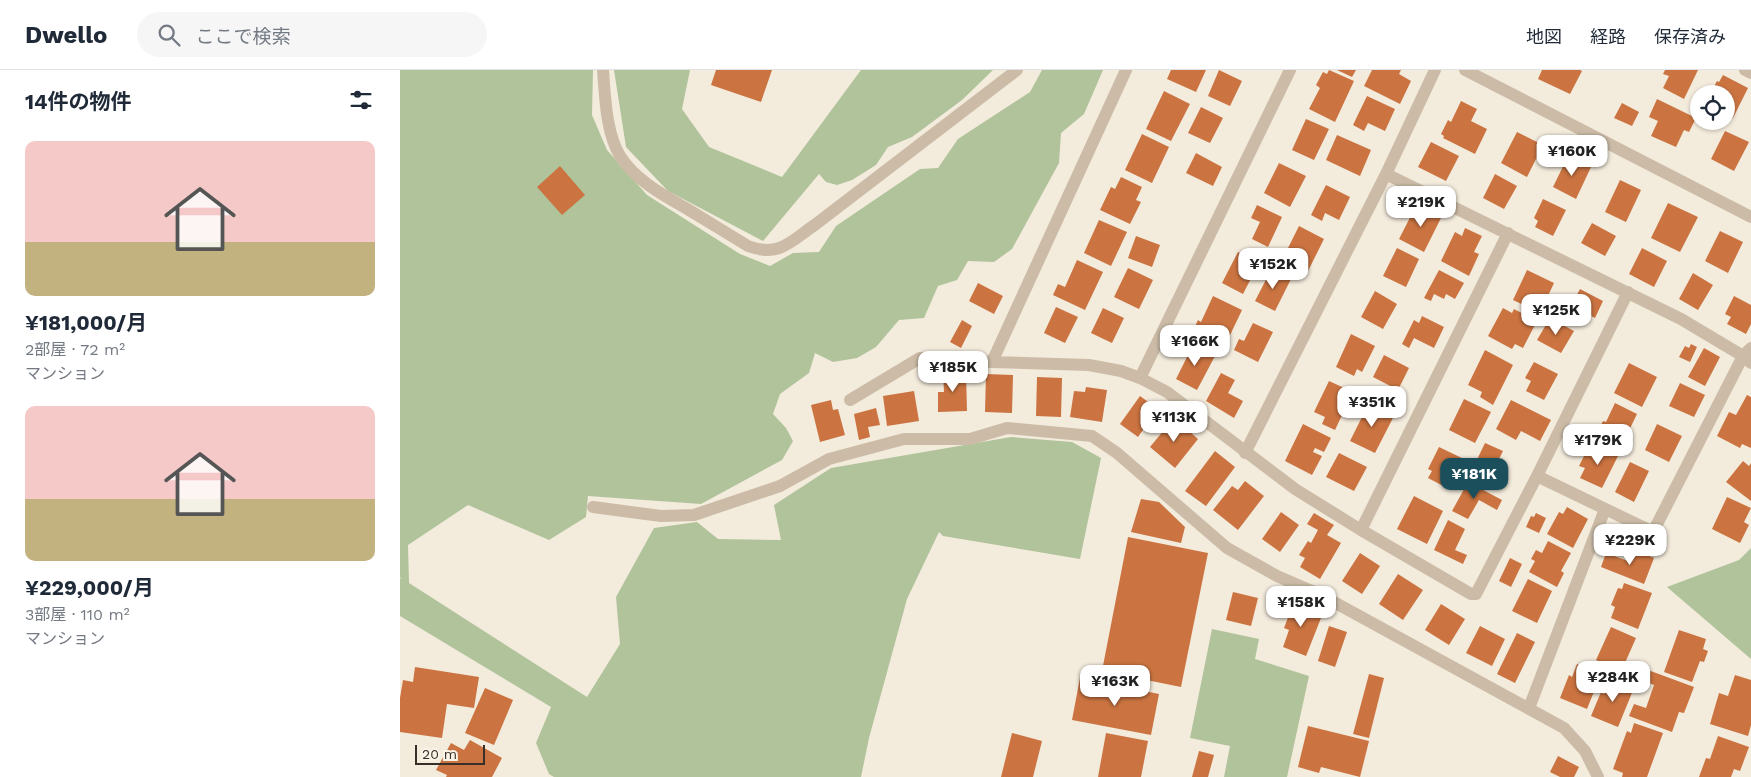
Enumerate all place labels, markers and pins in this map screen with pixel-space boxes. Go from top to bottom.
pin: ¥160K [1537,134,1607,177]
pin: ¥219K [1386,186,1456,228]
pin: ¥152K [1238,248,1308,290]
pin: ¥125K [1521,294,1591,336]
pin: ¥166K [1160,324,1230,367]
pin: ¥185K [918,350,988,393]
pin: ¥351K [1337,386,1407,428]
pin: ¥113K [1139,400,1209,443]
pin: ¥179K [1563,424,1633,466]
pin: ¥181K [1439,458,1509,500]
pin: ¥229K [1595,524,1665,566]
pin: ¥158K [1266,586,1336,628]
pin: ¥284K [1578,660,1648,703]
pin: ¥163K [1080,664,1150,707]

